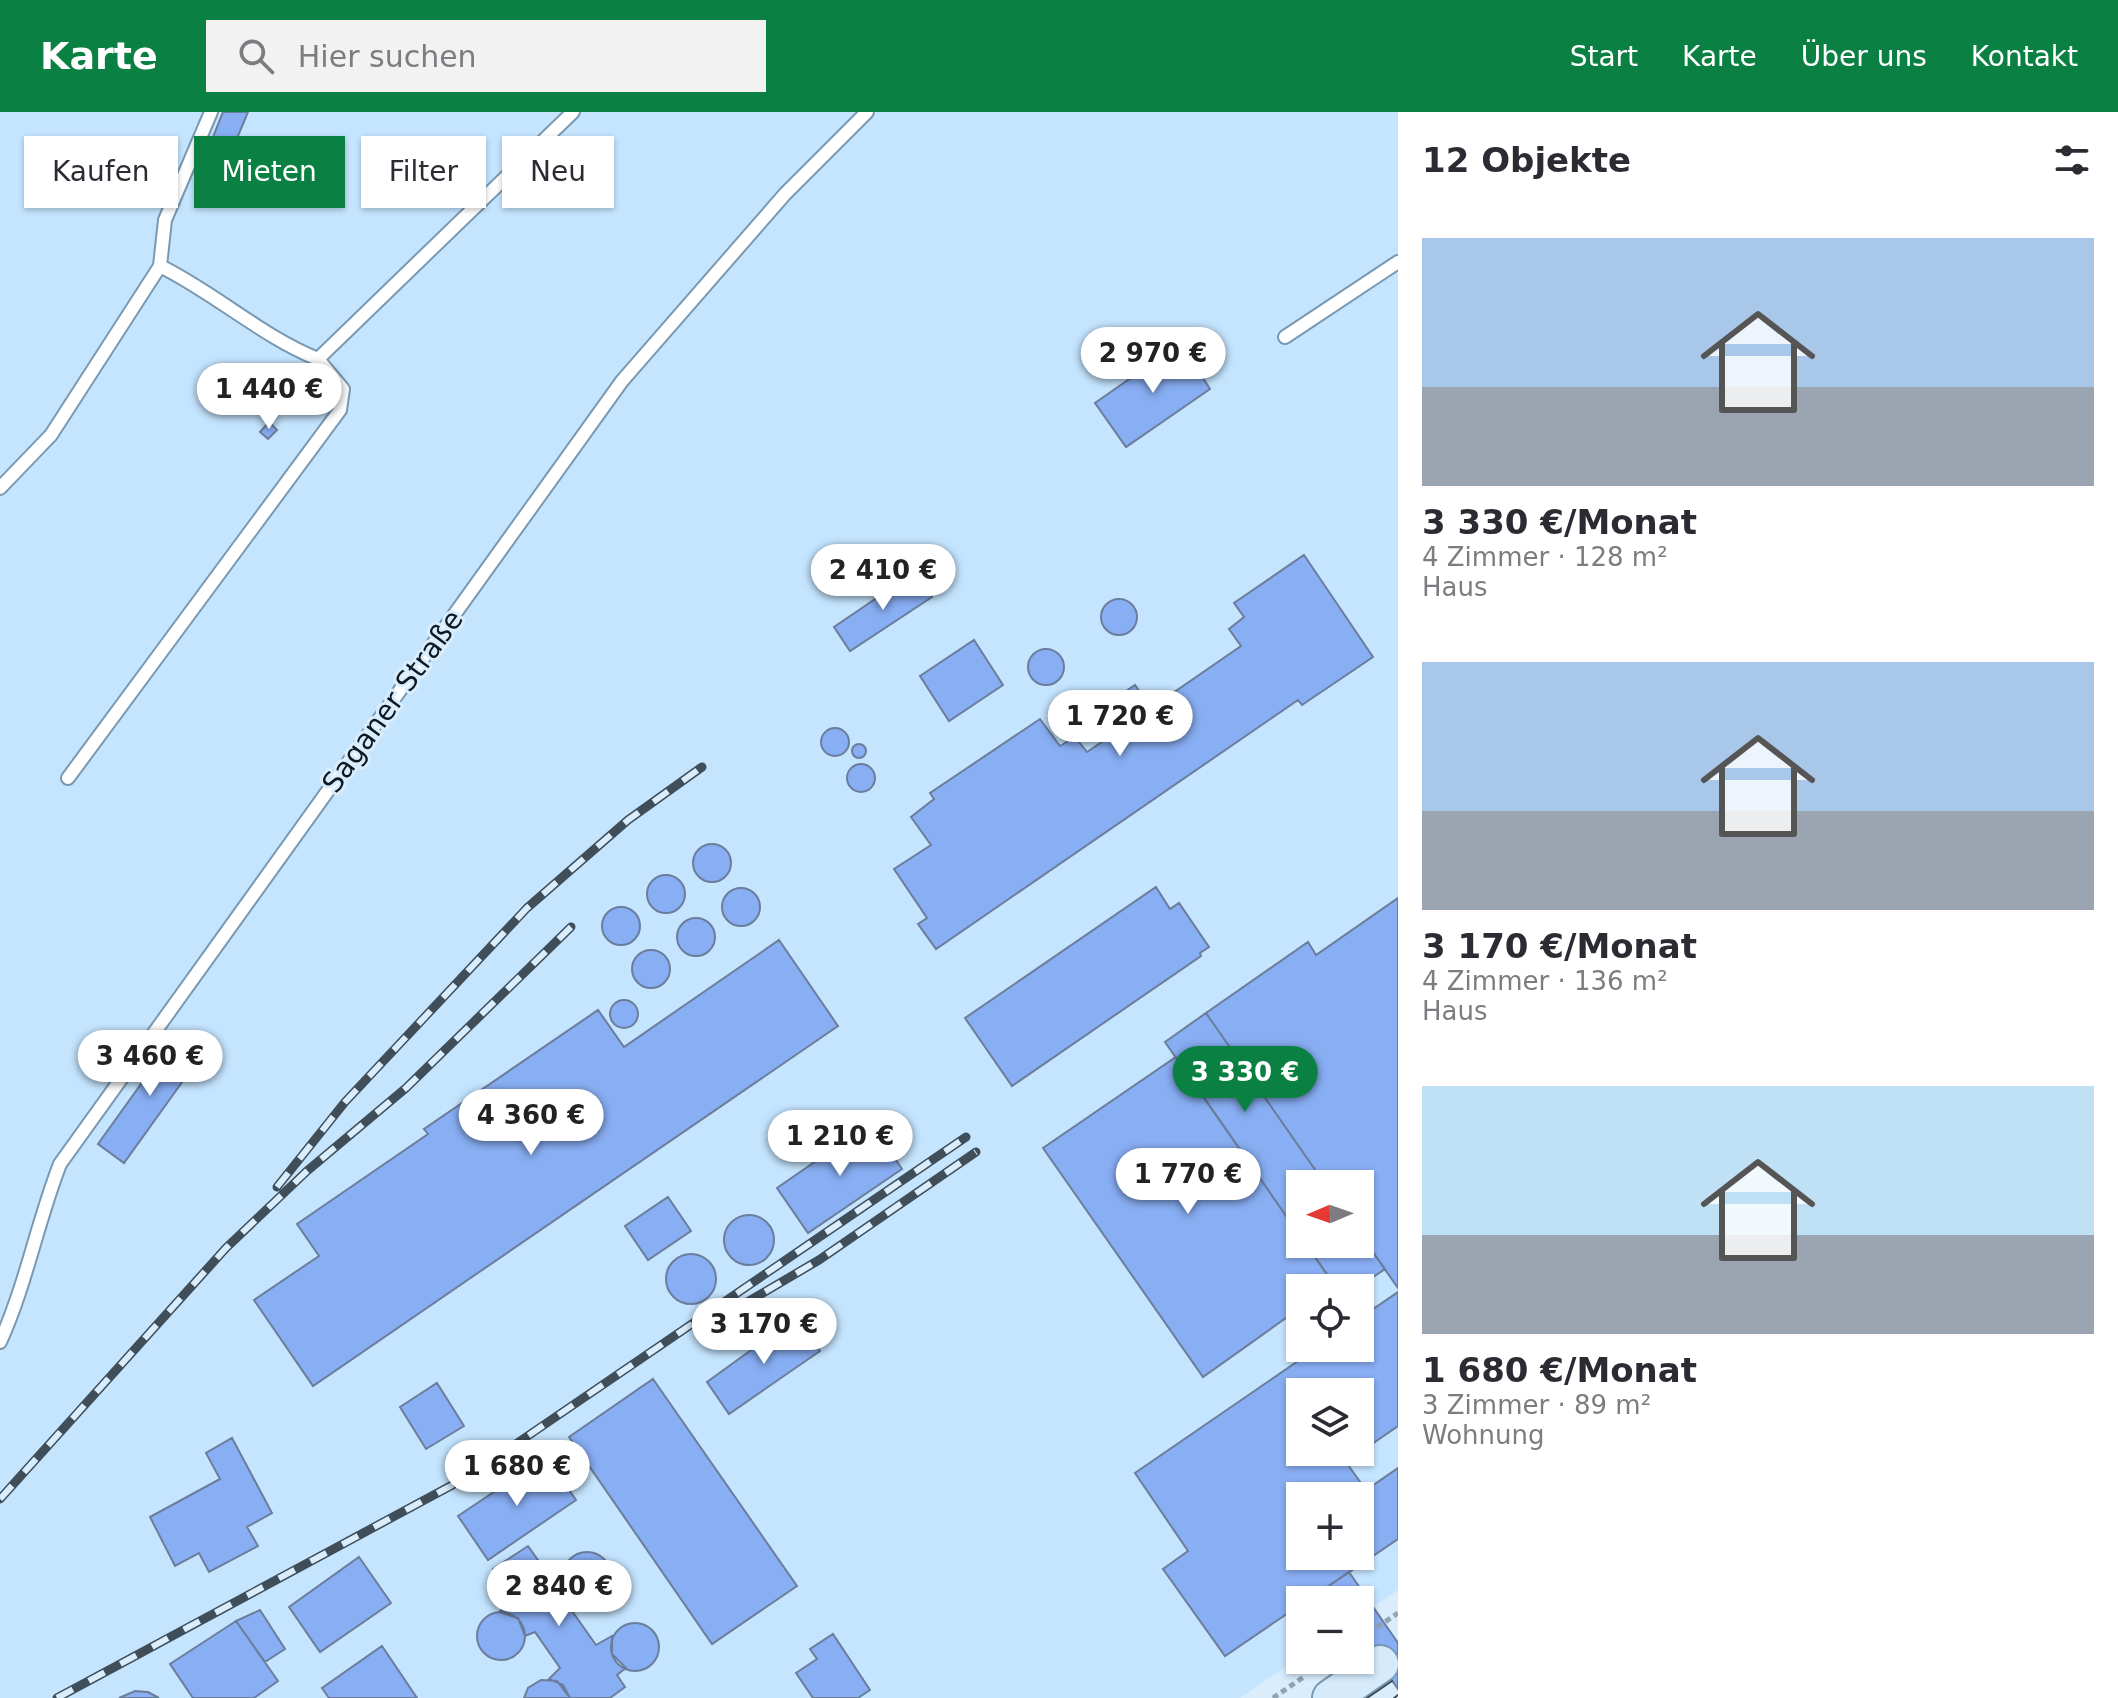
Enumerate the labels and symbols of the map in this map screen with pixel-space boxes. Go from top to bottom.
pin: 2 970 € [1079,327,1227,395]
pin: 1 440 € [195,363,343,431]
pin: 2 410 € [809,544,957,612]
street label: Saganer Straße [315,604,470,799]
pin: 1 720 € [1046,690,1194,758]
pin: 3 460 € [76,1030,224,1098]
pin: 3 330 € [1171,1046,1319,1114]
pin: 4 360 € [457,1089,605,1157]
pin: 1 210 € [766,1110,914,1178]
pin: 1 770 € [1114,1148,1262,1216]
north arrow [1286,1170,1374,1258]
pin: 3 170 € [690,1298,838,1366]
pin: 1 680 € [443,1440,591,1508]
pin: 2 840 € [485,1560,633,1628]

